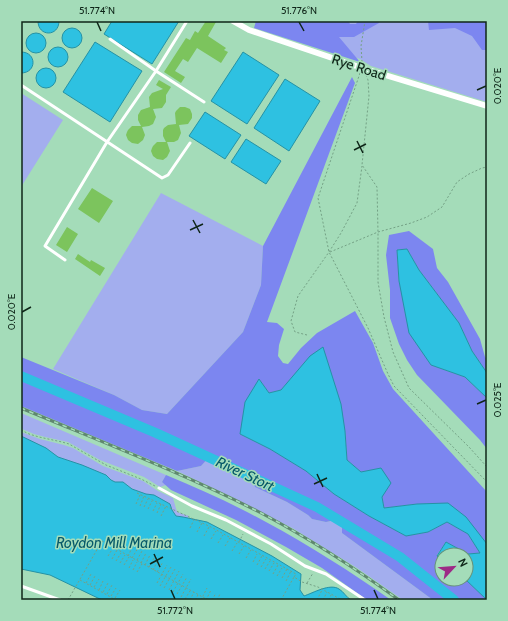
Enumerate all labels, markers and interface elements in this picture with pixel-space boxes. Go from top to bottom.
text: 51.774°N [79,4,115,17]
text: 51.776°N [281,4,317,17]
street label: Rye Road [330,50,388,84]
text: 0.020°E [491,67,504,104]
text: 0.020°E [5,293,18,330]
text: 0.025°E [491,382,504,417]
water label: River Stort [213,453,277,495]
water label: Roydon Mill Marina [56,534,172,552]
north arrow [434,547,474,587]
text: N [455,556,471,569]
text: 51.772°N [157,604,193,617]
text: 51.774°N [360,604,396,617]

